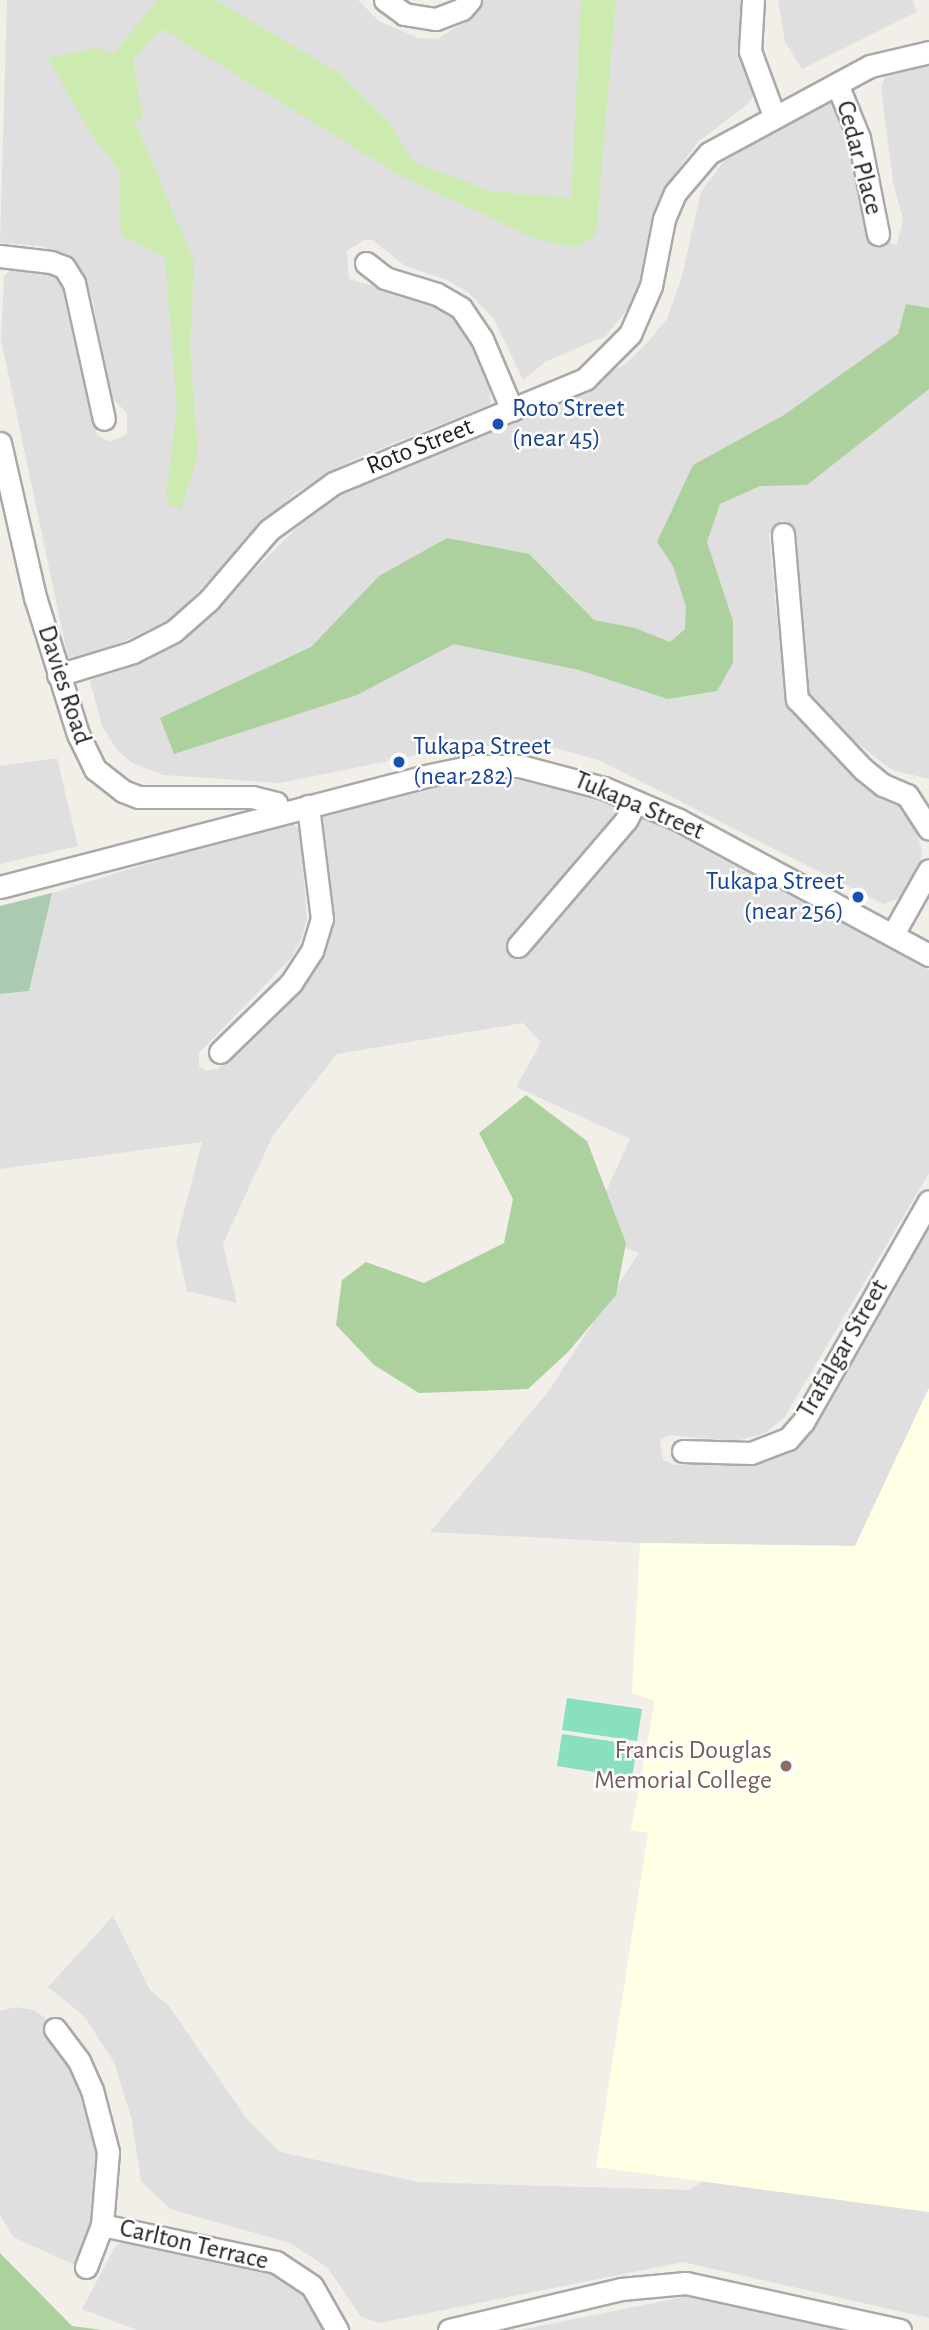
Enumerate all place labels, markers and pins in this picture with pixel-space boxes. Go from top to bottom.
place label: Roto Street (near 45) [512,393,624,454]
marker: Roto Street (near 45) [490,416,506,432]
place label: Tukapa Street (near 282) [413,731,551,792]
marker: Tukapa Street (near 282) [391,754,407,770]
place label: Tukapa Street (near 256) [706,866,844,928]
marker: Tukapa Street (near 256) [850,889,866,905]
place label: Francis Douglas Memorial College [594,1735,772,1796]
marker: Francis Douglas Memorial College [778,1758,794,1774]

